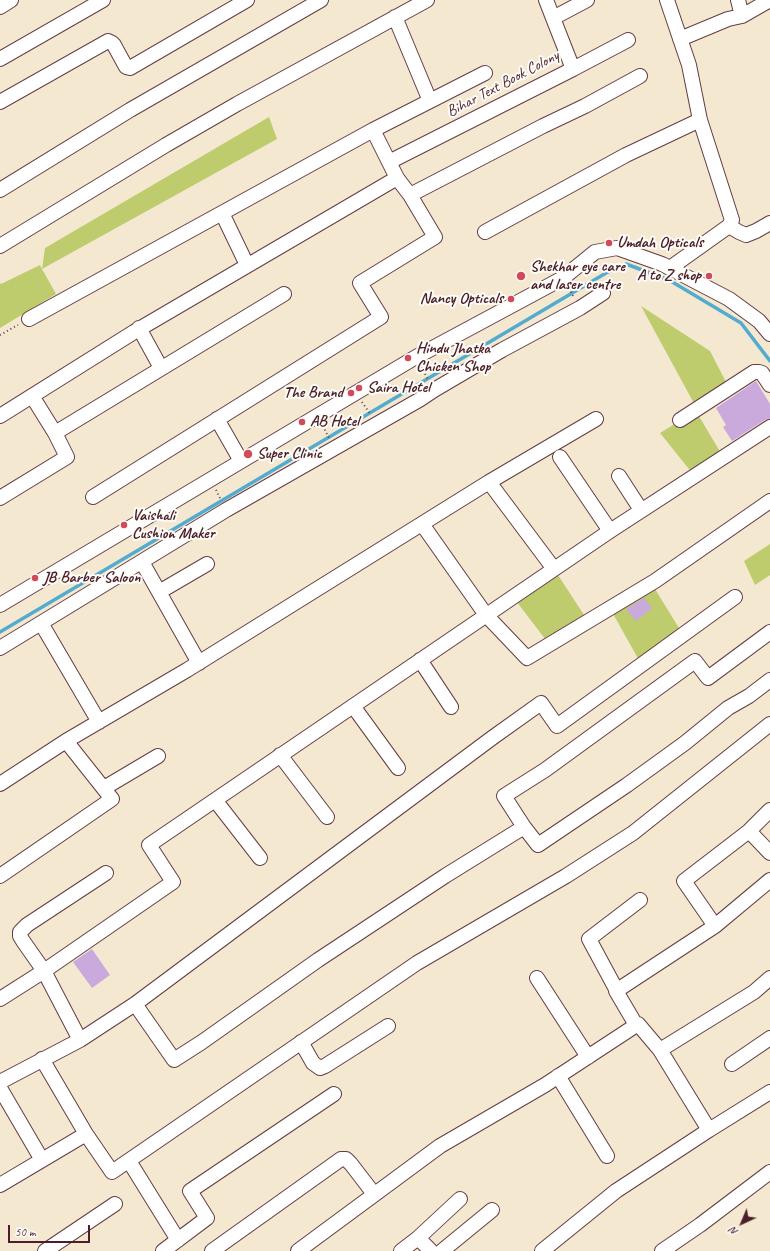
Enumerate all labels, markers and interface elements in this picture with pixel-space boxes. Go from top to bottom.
street label: Bihar Text Book Colony [444,46,562,122]
place label: Umdah Opticals [617,233,703,253]
marker: Umdah Opticals [604,238,614,248]
place label: Shekhar eye care and laser centre [530,257,625,295]
place label: A to Z shop [637,266,701,286]
marker: Shekhar eye care and laser centre [515,270,527,282]
marker: A to Z shop [704,271,714,281]
place label: Nancy Opticals [420,289,503,309]
marker: Nancy Opticals [506,294,516,304]
place label: Hindu Jhatka Chicken Shop [416,339,490,377]
marker: Hindu Jhatka Chicken Shop [403,353,413,363]
place label: Saira Hotel [367,378,430,398]
place label: The Brand [284,383,343,403]
marker: Saira Hotel [354,383,364,393]
marker: The Brand [346,388,356,398]
place label: AB Hotel [310,412,359,432]
marker: AB Hotel [297,417,307,427]
place label: Super Clinic [257,444,322,464]
marker: Super Clinic [242,448,254,460]
place label: Vaishali Cushion Maker [132,506,214,544]
marker: Vaishali Cushion Maker [119,520,129,530]
place label: JB Barber Saloon [43,568,140,588]
marker: JB Barber Saloon [30,573,40,583]
north arrow [722,1203,762,1243]
scale bar [10,1217,92,1243]
text: 50 m [15,1224,35,1240]
text: N [726,1224,741,1239]

